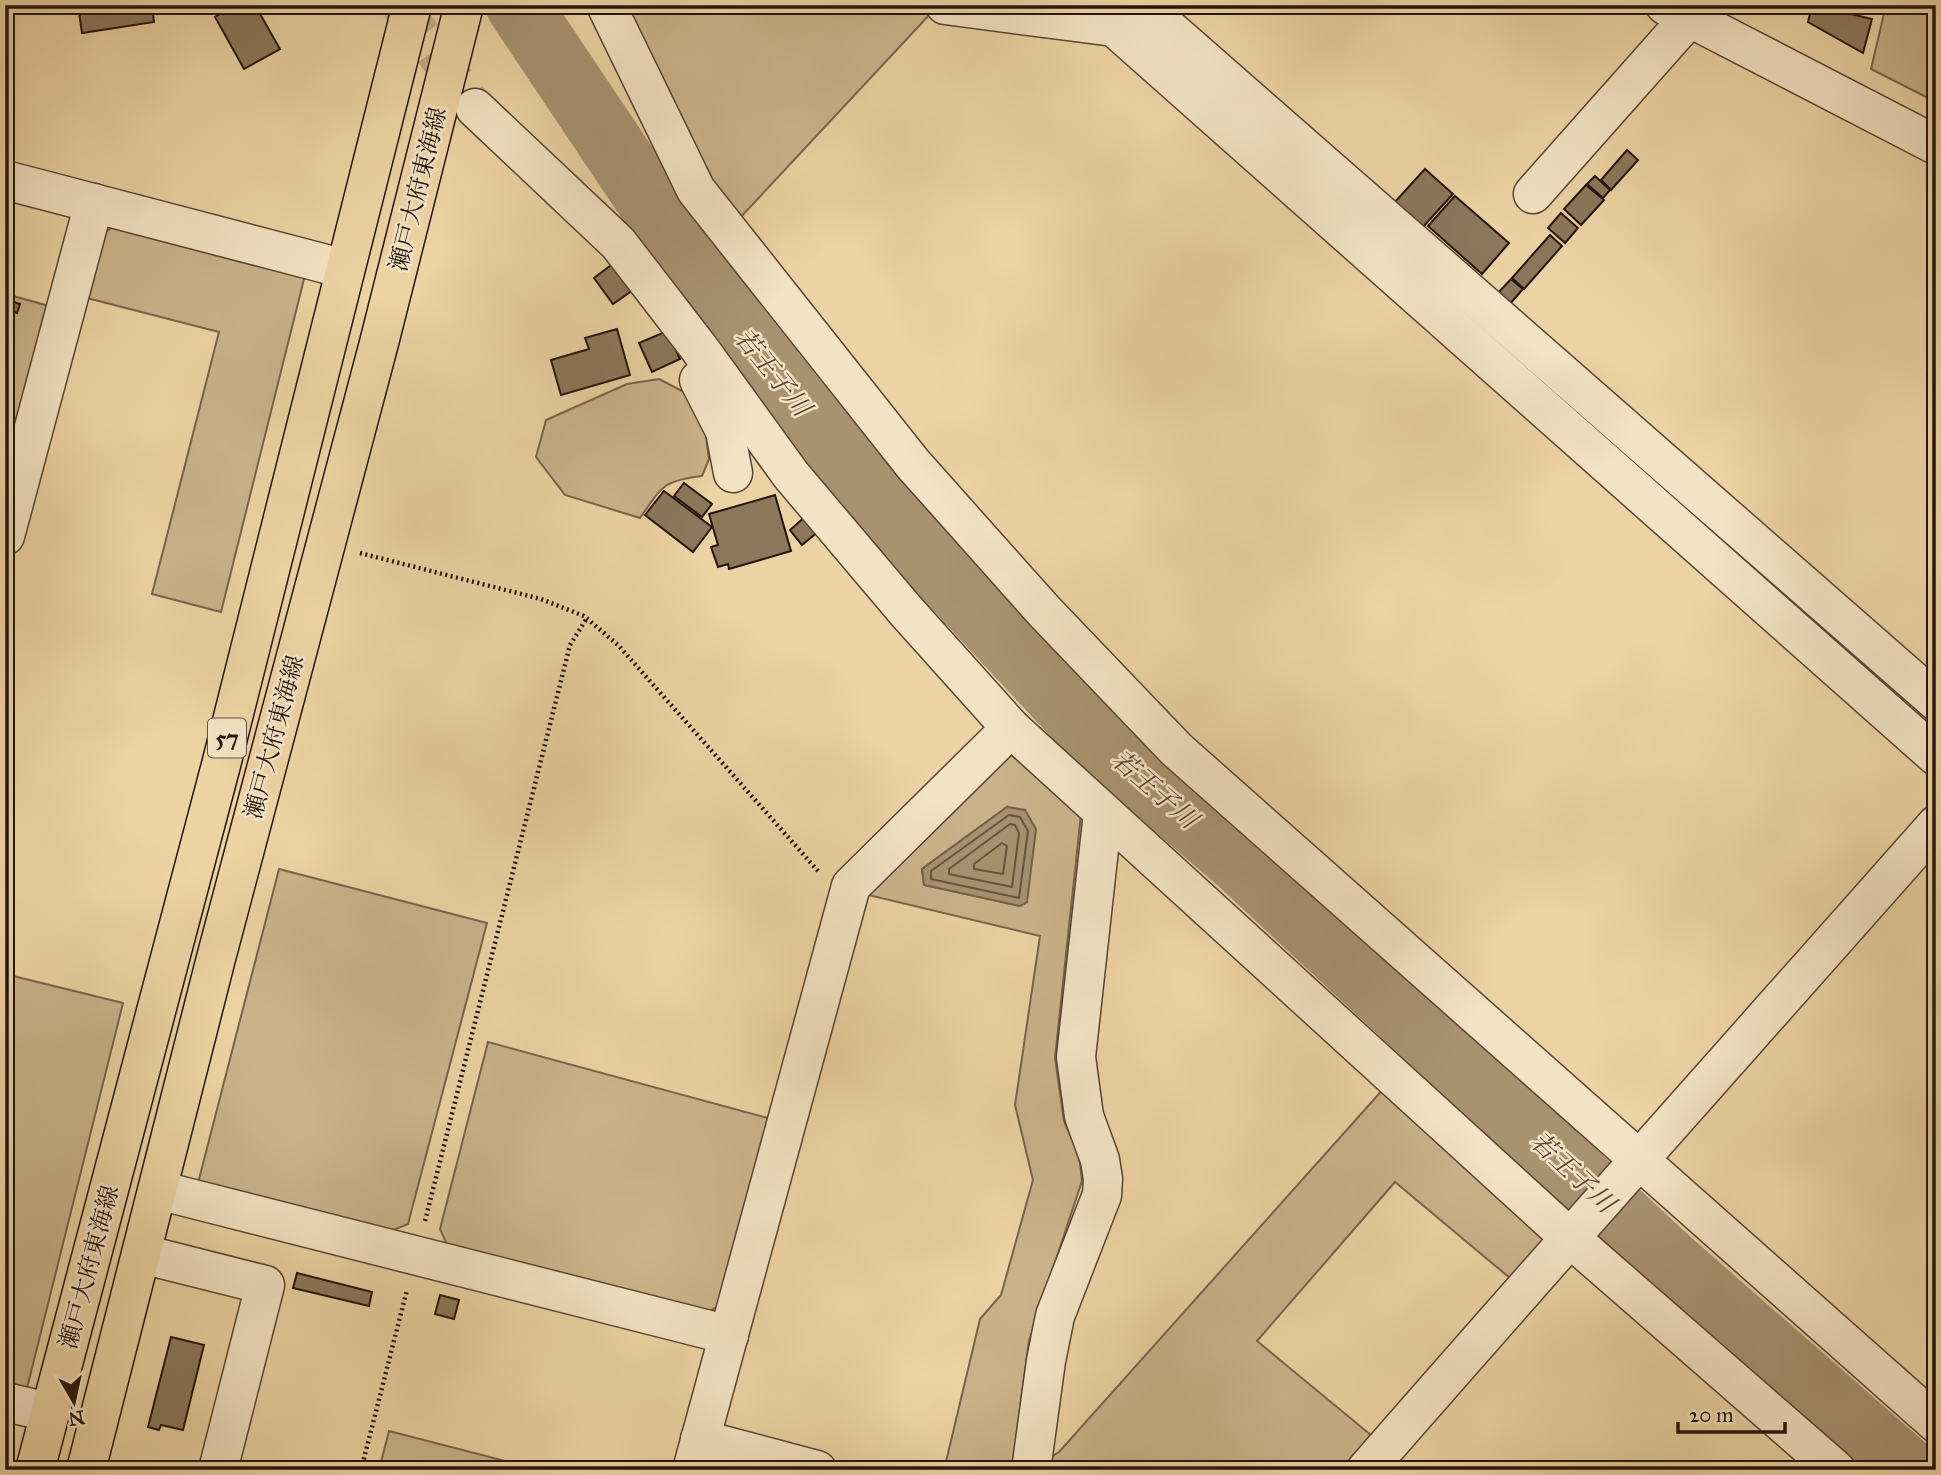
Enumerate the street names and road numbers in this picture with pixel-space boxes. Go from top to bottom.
street label: 瀬戸大府東海線 [383,104,453,274]
street label: 瀬戸大府東海線 [238,652,310,822]
road number: 57 [208,718,246,758]
street label: 瀬戸大府東海線 [53,1182,125,1352]

